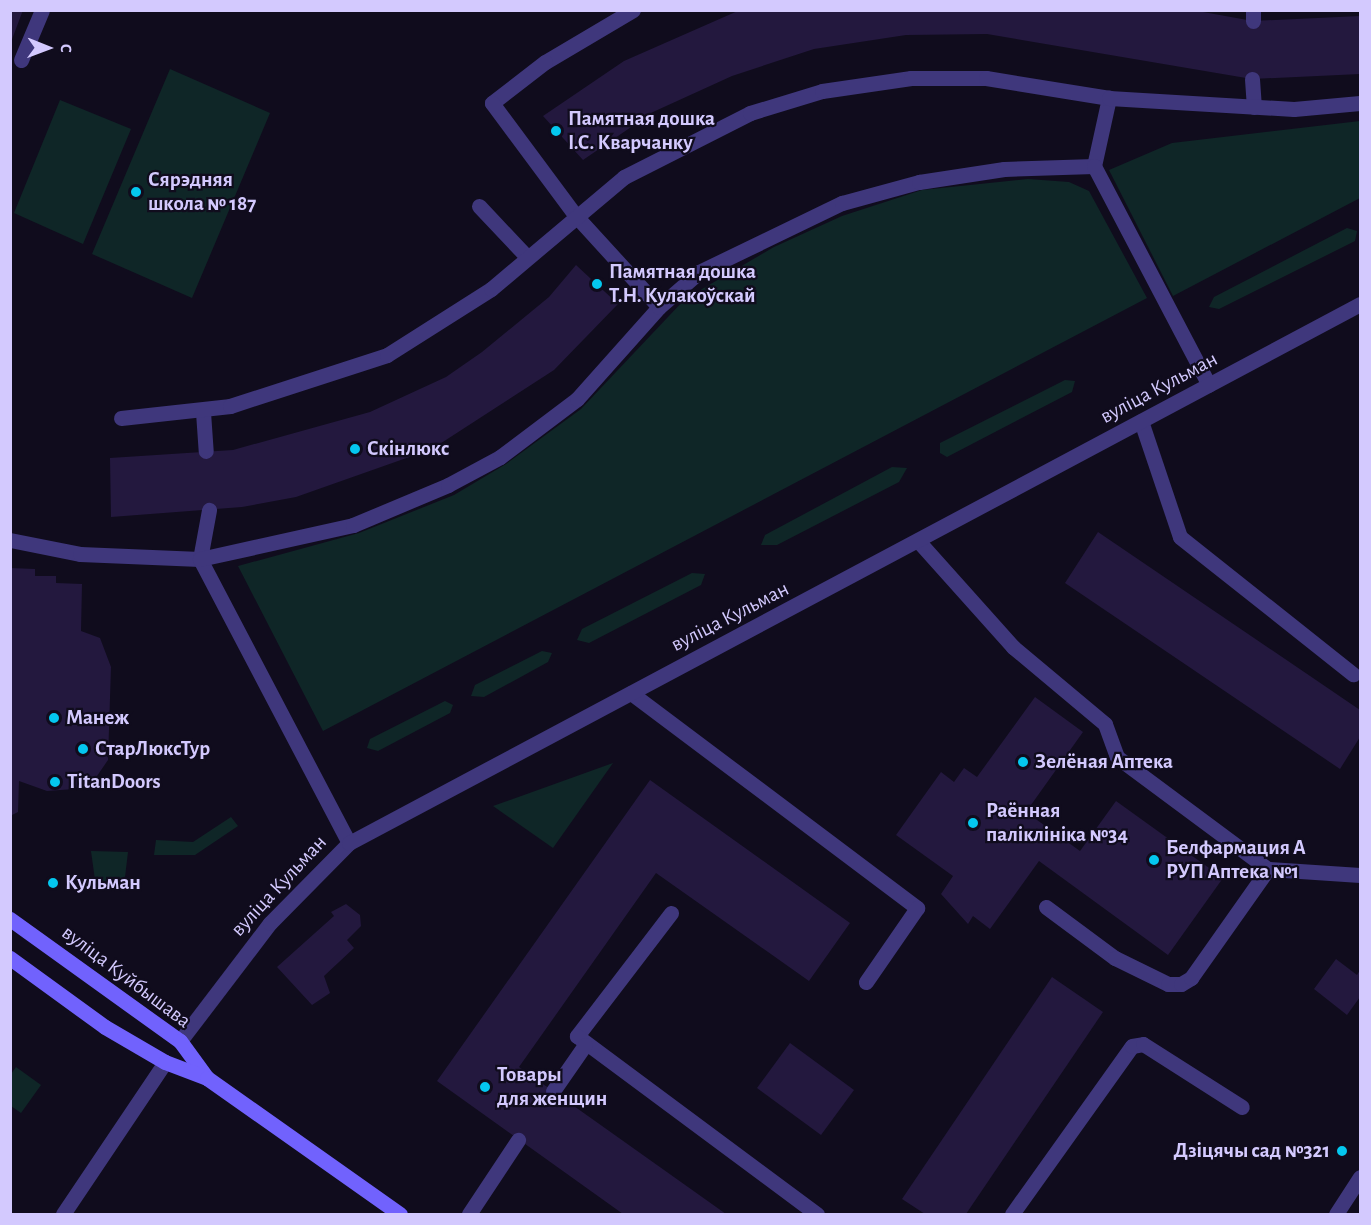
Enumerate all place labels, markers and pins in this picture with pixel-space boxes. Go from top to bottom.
place label: Памятная дошка І.С. Кварчанку [568,106,715,156]
marker: Памятная дошка І.С. Кварчанку [549,124,563,138]
place label: Сярэдняя школа № 187 [148,167,256,217]
marker: Сярэдняя школа № 187 [129,185,143,199]
place label: Памятная дошка Т.Н. Кулакоўскай [609,259,756,309]
marker: Памятная дошка Т.Н. Кулакоўскай [590,277,604,291]
place label: Скінлюкс [367,436,449,462]
marker: Скінлюкс [348,442,362,456]
place label: Манеж [66,705,129,731]
marker: Манеж [47,711,61,725]
place label: СтарЛюксТур [95,736,210,762]
marker: СтарЛюксТур [76,742,90,756]
place label: Зелёная Аптека [1035,749,1173,775]
marker: Зелёная Аптека [1016,755,1030,769]
place label: TitanDoors [67,769,161,795]
marker: TitanDoors [48,775,62,789]
place label: Раённая паліклініка №34 [986,798,1128,848]
marker: Раённая паліклініка №34 [964,814,982,832]
place label: Белфармация А РУП Аптека №1 [1166,835,1306,885]
marker: Белфармация А РУП Аптека №1 [1147,853,1161,867]
place label: Кульман [65,870,141,896]
marker: Кульман [46,876,60,890]
place label: Товары для женщин [497,1062,607,1112]
marker: Товары для женщин [478,1080,492,1094]
place label: Дзіцячы сад №321 [1173,1138,1330,1164]
marker: Дзіцячы сад №321 [1335,1144,1349,1158]

